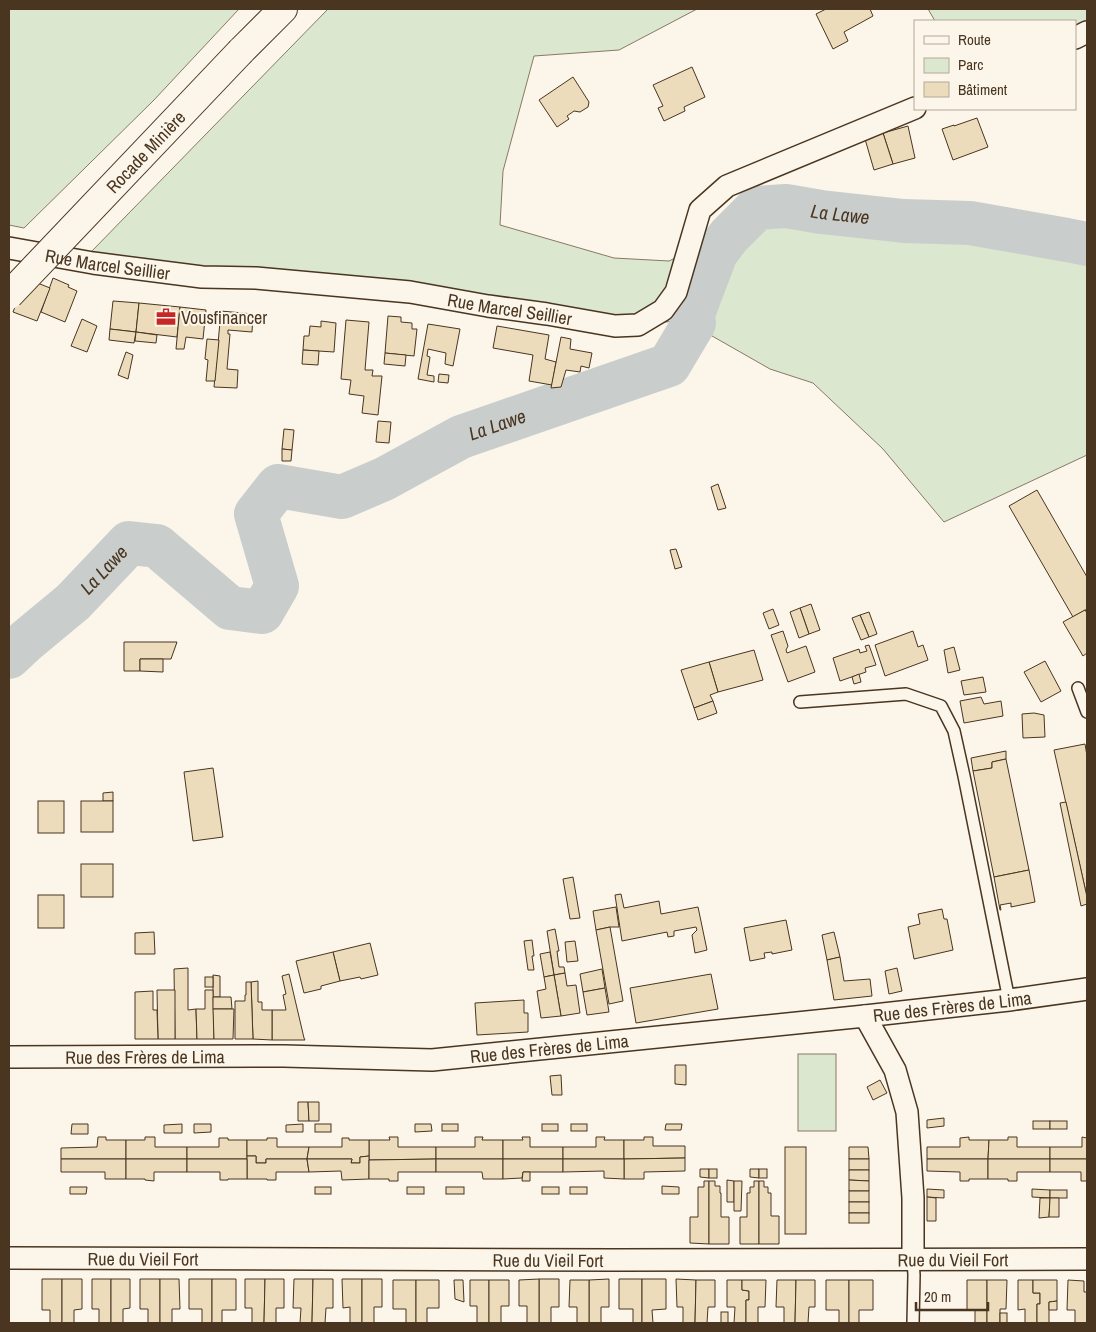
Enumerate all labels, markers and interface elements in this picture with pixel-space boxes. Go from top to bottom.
legend [914,20,1076,110]
text: Route [958,29,991,50]
text: Parc [958,54,983,75]
text: Bâtiment [958,79,1008,100]
street label: Rocade Minière [100,105,191,198]
water label: La Lawe [809,197,871,230]
street label: Rue Marcel Seillier [43,242,172,285]
street label: Rue Marcel Seillier [446,286,574,331]
place label: Vousfinancer [181,305,267,330]
office icon: Vousfinancer [155,306,177,328]
water label: La Lawe [465,403,529,446]
water label: La Lawe [74,539,133,600]
street label: Rue des Frères de Lima [872,984,1033,1028]
street label: Rue des Frères de Lima [469,1028,630,1069]
street label: Rue des Frères de Lima [65,1044,225,1069]
street label: Rue du Vieil Fort [88,1246,198,1271]
street label: Rue du Vieil Fort [493,1247,603,1272]
street label: Rue du Vieil Fort [898,1247,1008,1272]
scale bar [916,1280,988,1312]
text: 20 m [924,1286,951,1307]

